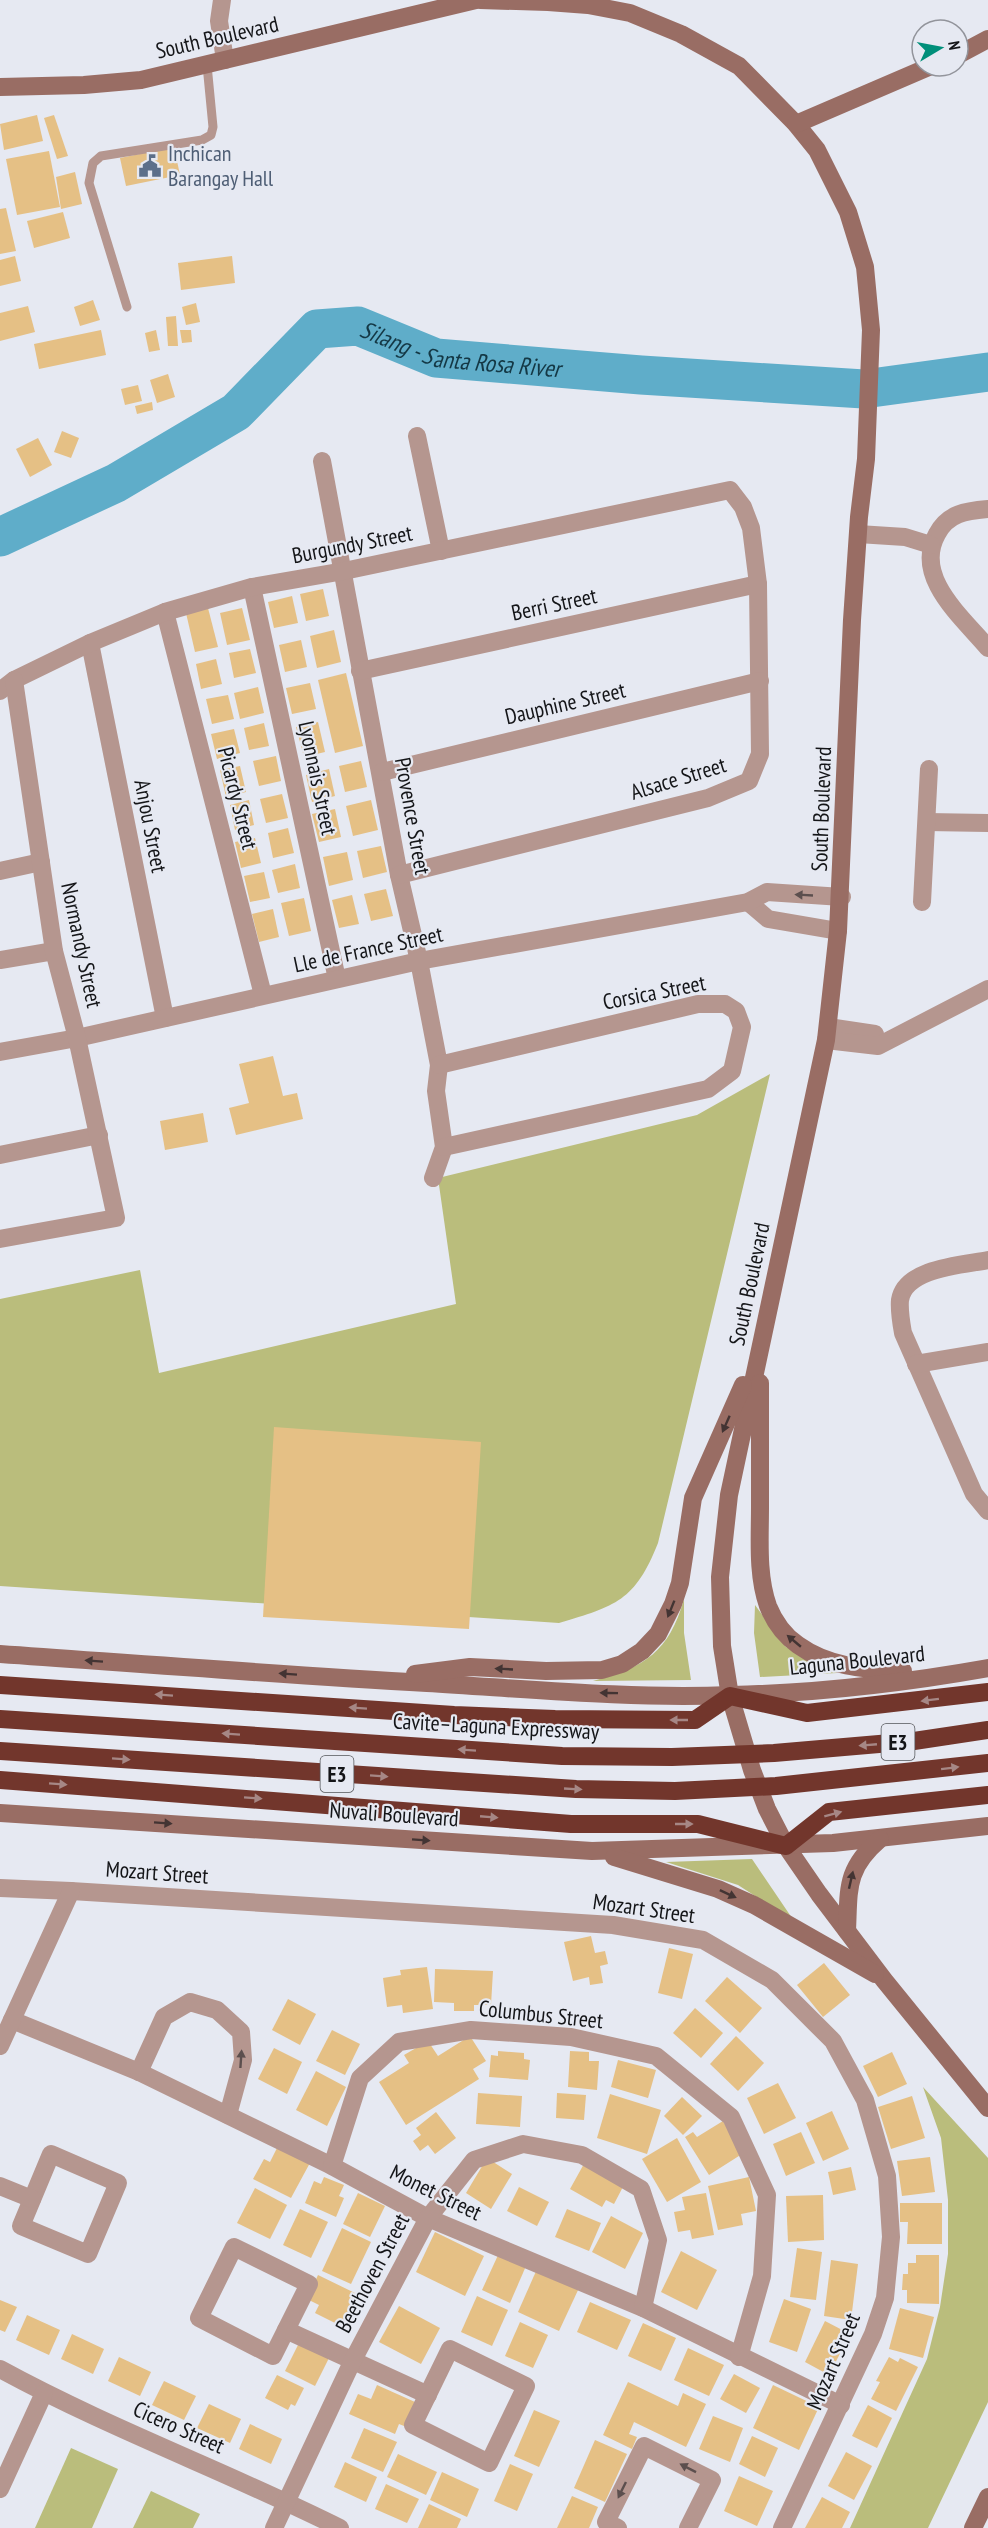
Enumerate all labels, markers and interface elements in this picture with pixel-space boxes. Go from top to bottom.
street label: South Boulevard [153,9,281,65]
north arrow [910,18,970,78]
text: N [944,39,965,51]
place label: Inchican Barangay Hall [168,139,274,192]
public building icon: Inchican Barangay Hall [137,153,163,179]
water label: Silang - Santa Rosa River [356,313,565,384]
street label: Burgundy Street [289,519,415,569]
street label: Berri Street [509,581,599,627]
street label: Dauphine Street [502,676,628,730]
street label: Lyonnais Street [292,718,344,838]
street label: Picardy Street [212,744,264,852]
street label: South Boulevard [805,746,837,872]
street label: Alsace Street [627,750,729,806]
street label: Provence Street [389,755,437,877]
street label: Anjou Street [128,777,174,875]
street label: Normandy Street [55,880,109,1010]
one-way arrow [795,890,814,899]
street label: Lle de France Street [291,920,445,978]
street label: Corsica Street [600,968,708,1016]
street label: South Boulevard [722,1220,776,1348]
one-way arrow [721,1415,731,1433]
one-way arrow [666,1600,675,1618]
one-way arrow [787,1635,802,1648]
street label: Laguna Boulevard [788,1639,926,1681]
one-way arrow [84,1656,103,1666]
one-way arrow [494,1664,513,1674]
one-way arrow [279,1670,298,1679]
one-way arrow [599,1688,618,1698]
one-way arrow [154,1691,173,1700]
one-way arrow [920,1695,939,1704]
one-way arrow [349,1703,368,1713]
street label: Cavite–Laguna Expressway [392,1707,601,1745]
one-way arrow [670,1715,689,1725]
road number: E3 [882,1724,914,1760]
one-way arrow [221,1729,240,1739]
one-way arrow [858,1740,877,1750]
one-way arrow [457,1745,476,1755]
one-way arrow [112,1755,131,1764]
road number: E3 [320,1756,354,1792]
one-way arrow [940,1763,959,1772]
one-way arrow [369,1772,388,1781]
one-way arrow [49,1780,68,1789]
one-way arrow [564,1784,583,1793]
one-way arrow [243,1794,262,1803]
street label: Nuvali Boulevard [328,1796,460,1832]
one-way arrow [824,1808,843,1818]
one-way arrow [480,1812,499,1822]
one-way arrow [154,1819,173,1828]
one-way arrow [674,1819,693,1829]
one-way arrow [411,1835,430,1845]
street label: Mozart Street [105,1854,209,1890]
one-way arrow [847,1871,857,1889]
street label: Mozart Street [591,1887,697,1929]
one-way arrow [720,1889,737,1898]
street label: Columbus Street [478,1994,604,2034]
one-way arrow [237,2049,246,2068]
street label: Monet Street [386,2158,486,2226]
street label: Beethoven Street [329,2209,415,2337]
street label: Mozart Street [800,2308,866,2414]
street label: Cicero Street [129,2394,229,2460]
one-way arrow [680,2464,697,2473]
one-way arrow [617,2481,626,2498]

